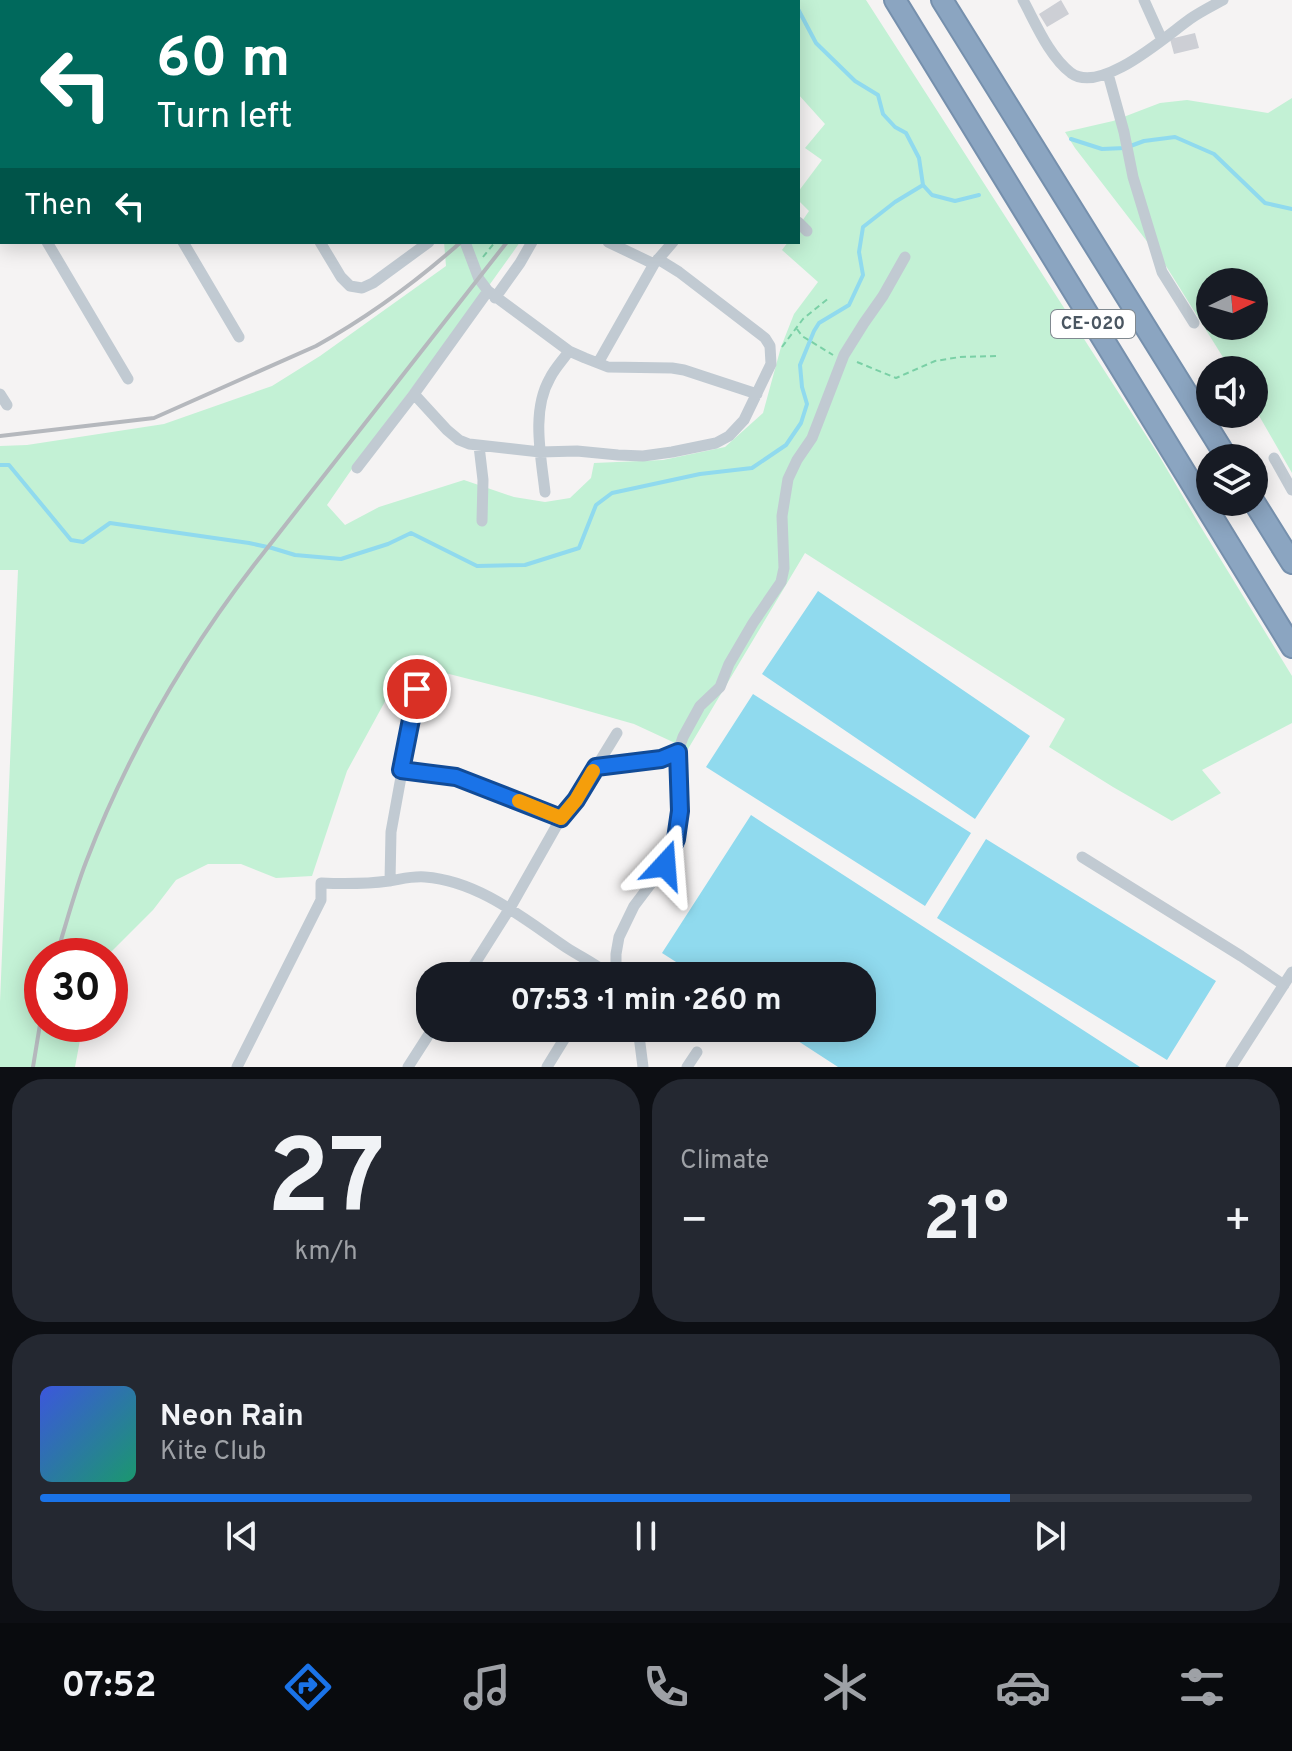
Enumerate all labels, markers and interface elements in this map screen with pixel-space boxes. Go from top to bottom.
text: 60 m [156,26,290,96]
icon: left [24,32,128,136]
text: Turn left [156,95,293,141]
icon: left [108,184,152,228]
text: Then [24,188,92,225]
north arrow [1196,268,1268,340]
map controls [1196,268,1268,516]
road number: CE-020 [1051,310,1135,338]
button: sound [1196,356,1268,428]
button: layers [1196,444,1268,516]
pin [383,655,451,723]
icon: arrive [395,667,439,711]
position arrow [623,823,707,907]
speed limit sign: 30 [24,938,128,1042]
text: 07:53 · 1 min · 260 m [510,983,782,1020]
text: 27 [267,1118,385,1250]
text: Climate [680,1145,769,1178]
text: 21° [923,1185,1009,1261]
text: − [680,1195,708,1251]
text: + [1224,1195,1252,1251]
text: km/h [294,1236,358,1269]
text: Neon Rain [160,1399,304,1436]
text: Kite Club [160,1436,266,1469]
icon: previous [220,1514,264,1558]
icon: pause [624,1514,668,1558]
icon: next [1028,1514,1072,1558]
icon: directions [280,1659,336,1715]
icon: music [459,1659,515,1715]
icon: phone [638,1659,694,1715]
icon: climate [817,1659,873,1715]
icon: car [995,1659,1051,1715]
icon: filters [1174,1659,1230,1715]
text: 07:52 [61,1664,157,1710]

